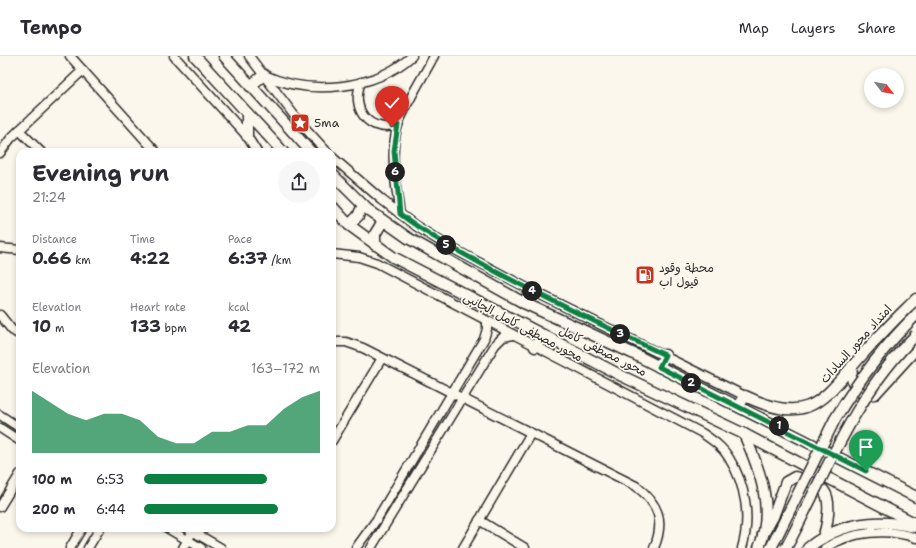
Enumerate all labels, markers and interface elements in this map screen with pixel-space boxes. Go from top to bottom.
text: Tempo [20,15,82,40]
text: Map [739,19,769,37]
text: Layers [791,19,835,37]
text: Share [857,19,896,37]
north arrow [864,68,904,108]
map controls [864,68,904,108]
pin [375,86,409,127]
icon: check [381,92,403,114]
place icon: 5ma [289,112,311,134]
place label: 5ma [314,115,340,131]
text: Evening run [32,159,169,188]
button: share [278,161,320,203]
pin: 6 [385,162,405,182]
text: 6 [391,164,399,179]
text: 21:24 [32,189,66,206]
text: Distance [32,232,77,247]
text: Time [130,232,155,247]
text: Pace [228,232,252,247]
pin: 5 [436,235,456,255]
text: 5 [443,237,449,252]
text: 0.66 [32,247,71,269]
text: 4:22 [130,247,170,269]
text: 6:37 [228,247,268,269]
text: km [71,253,91,268]
text: /km [268,253,291,268]
place label: محطة وقود فيول اب [659,260,714,290]
fuel station icon: محطة وقود فيول اب [634,264,656,286]
pin: 4 [522,281,542,301]
text: 4 [528,283,536,298]
street label: محور مصطفى كامل الجانبى [461,289,585,365]
text: Elevation [32,300,81,315]
text: Heart rate [130,300,186,315]
text: kcal [228,300,249,315]
street label: امتداد محور السادات [817,301,895,387]
text: 10 [32,315,51,337]
text: 133 [130,315,161,337]
text: 42 [228,315,251,337]
text: m [51,321,64,336]
text: bpm [161,321,187,336]
street label: محور مصطفى كامل [557,322,649,380]
pin: 3 [610,324,630,344]
text: 3 [616,326,624,341]
text: Elevation [32,360,90,377]
text: 163–172 m [251,360,320,377]
pin: 2 [681,373,701,393]
text: 2 [687,375,695,390]
pin: 1 [769,416,789,436]
text: 1 [776,418,782,433]
pin [849,430,883,471]
icon: arrive [855,436,877,458]
text: 100 m [32,471,72,488]
text: 6:53 [96,471,124,488]
text: 200 m [32,501,75,518]
text: 6:44 [96,501,125,518]

